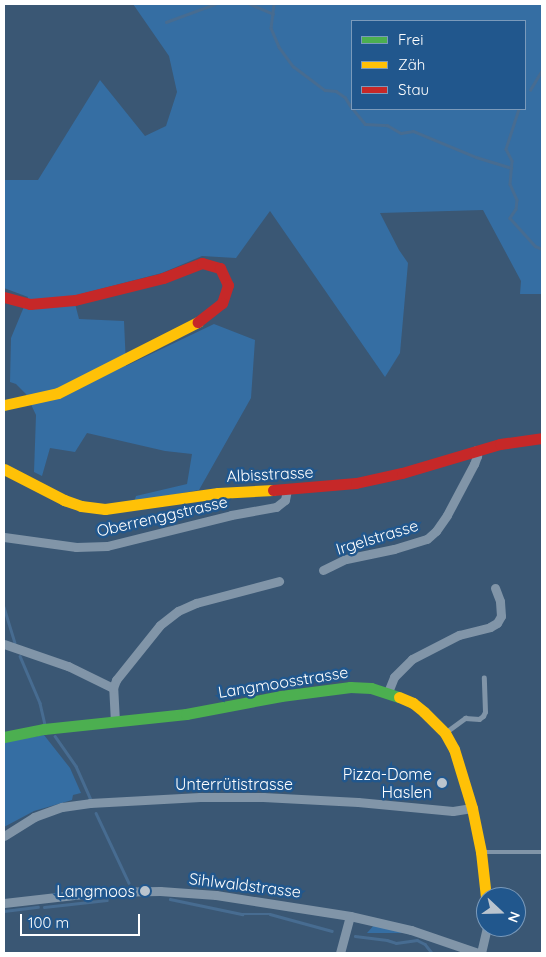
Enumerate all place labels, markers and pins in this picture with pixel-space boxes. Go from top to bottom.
place label: Pizza-Dome Haslen [343,764,432,802]
marker: Pizza-Dome Haslen [436,777,448,789]
place label: Langmoos [56,881,135,901]
marker: Langmoos [139,885,151,897]

